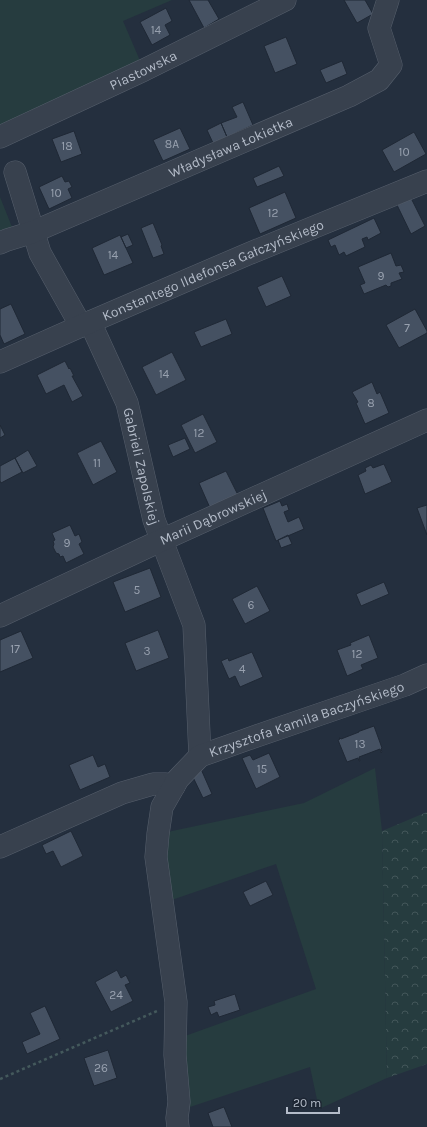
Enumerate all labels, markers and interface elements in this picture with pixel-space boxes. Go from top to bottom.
house number: 14 [151,23,162,37]
street label: Piastowska [107,47,180,94]
street label: Władysława Łokietka [166,113,296,182]
house number: 8A [165,137,179,151]
house number: 18 [61,139,73,153]
house number: 10 [398,145,410,159]
house number: 10 [50,186,62,200]
house number: 12 [268,206,279,220]
street label: Konstantego Ildefonsa Gałczyńskiego [100,216,326,325]
house number: 14 [108,248,119,262]
house number: 9 [378,269,385,283]
house number: 7 [404,321,410,335]
house number: 14 [159,367,170,381]
house number: 8 [367,396,375,410]
street label: Gabrieli Zapolskiej [119,406,163,528]
house number: 12 [194,426,205,440]
house number: 11 [93,456,101,470]
street label: Marii Dąbrowskiej [157,486,269,549]
house number: 9 [64,536,71,550]
house number: 5 [134,583,141,597]
house number: 6 [248,598,255,612]
house number: 17 [10,642,20,656]
house number: 3 [143,644,151,658]
house number: 12 [352,647,363,661]
house number: 4 [239,662,246,676]
street label: Krzysztofa Kamila Baczyńskiego [207,678,407,761]
house number: 13 [354,737,366,751]
house number: 15 [257,762,268,776]
house number: 24 [109,988,123,1002]
house number: 26 [94,1061,108,1075]
scale bar [287,1089,339,1115]
text: 20 m [293,1096,321,1110]

